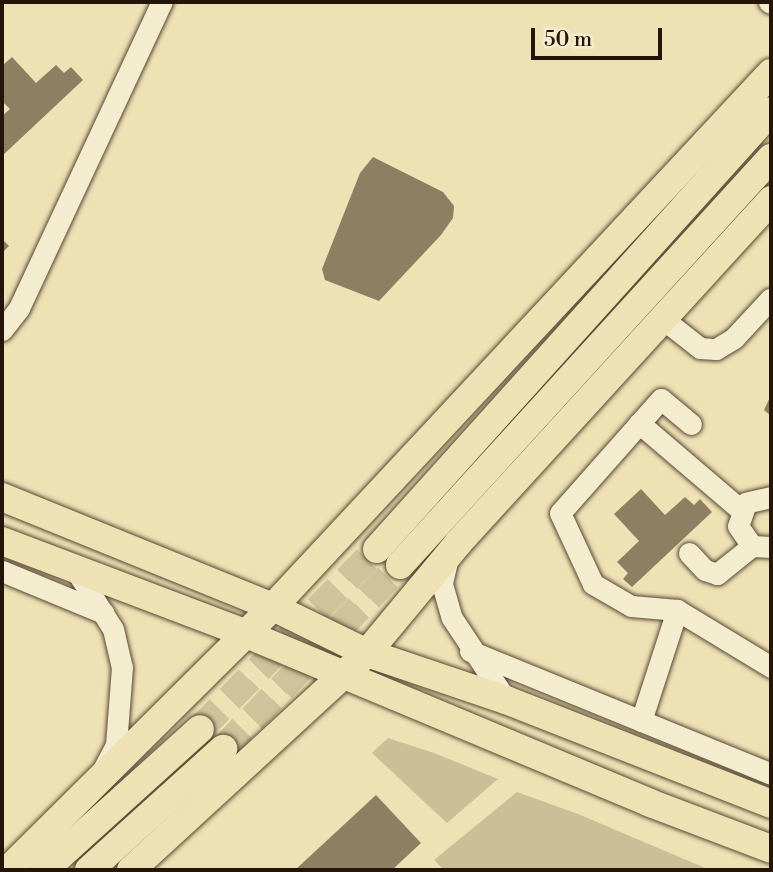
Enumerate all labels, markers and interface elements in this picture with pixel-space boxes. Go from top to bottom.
scale bar [535,14,666,58]
text: 50 m [544,27,592,53]

